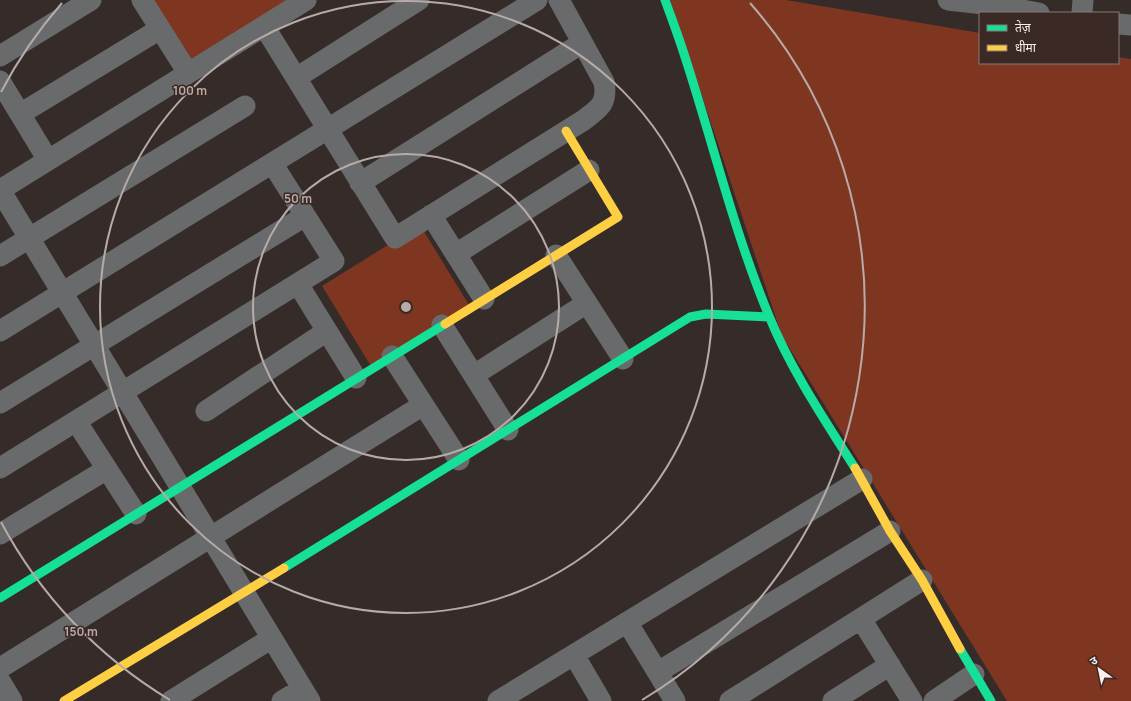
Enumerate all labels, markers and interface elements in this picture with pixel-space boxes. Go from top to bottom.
legend [979,12,1119,64]
text: तेज़ [1015,19,1032,36]
text: धीमा [1015,39,1037,56]
text: 100 m [173,82,207,99]
text: 50 m [284,190,312,207]
centre of rings [399,300,413,314]
text: 150 m [64,623,98,640]
north arrow [1079,649,1119,689]
text: उ [1086,652,1101,668]

